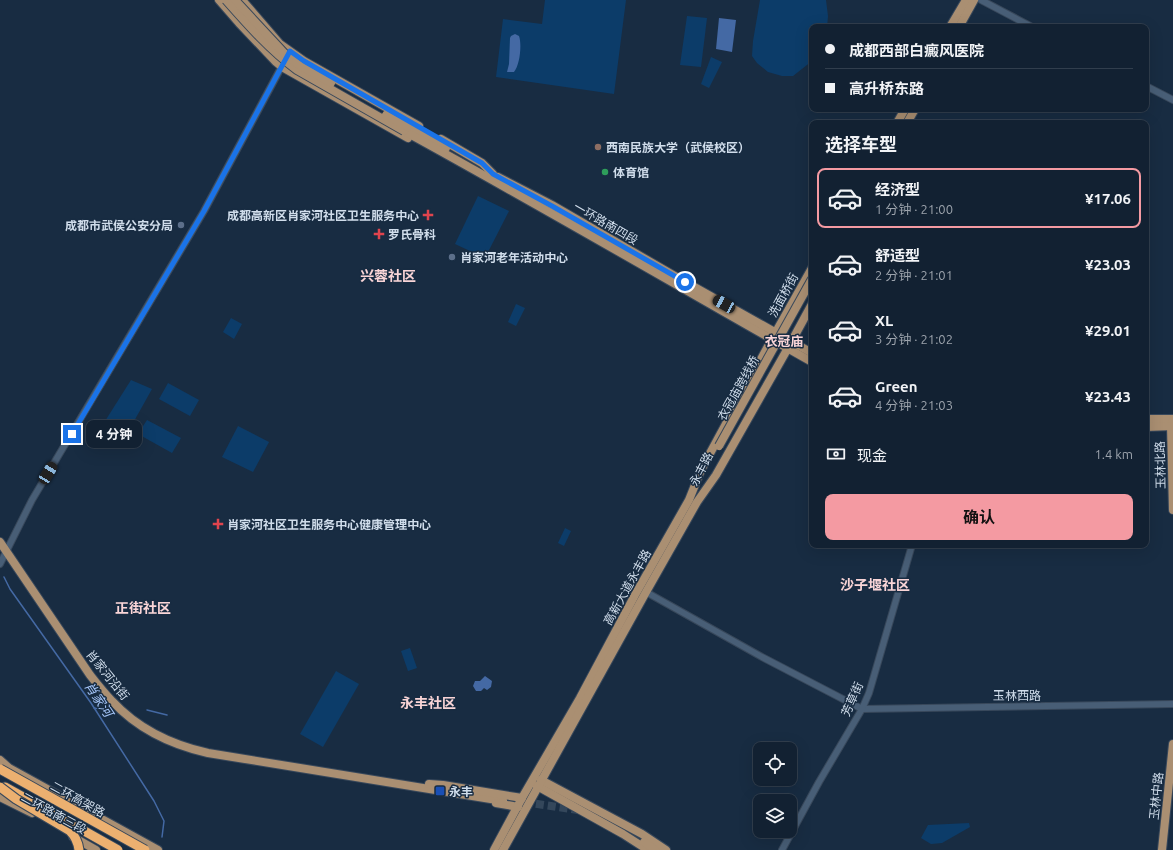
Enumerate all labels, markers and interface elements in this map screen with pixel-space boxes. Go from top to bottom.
text: 成都西部白癜风医院 [849,42,984,59]
text: 高升桥东路 [849,80,924,97]
text: 选择车型 [825,134,897,154]
place label: 西南民族大学（武侯校区） [606,141,750,154]
marker: 西南民族大学（武侯校区） [593,142,603,152]
place label: 体育馆 [613,166,649,179]
marker: 体育馆 [600,167,610,177]
icon: car [827,180,863,216]
text: 经济型 [875,181,920,198]
text: ¥17.06 [1085,190,1131,207]
street label: 一环路南四段 [572,199,640,247]
text: 1 分钟 · 21:00 [875,202,953,216]
place label: 成都高新区肖家河社区卫生服务中心 [227,209,419,222]
marker: 成都高新区肖家河社区卫生服务中心 [422,209,434,221]
place label: 成都市武侯公安分局 [65,219,173,232]
marker: 成都市武侯公安分局 [176,220,186,230]
marker: 罗氏骨科 [373,228,385,240]
place label: 罗氏骨科 [388,228,436,241]
icon: car [827,246,863,282]
text: 舒适型 [875,247,920,264]
place label: 肖家河老年活动中心 [460,251,568,264]
marker: 肖家河老年活动中心 [447,252,457,262]
text: ¥23.03 [1085,256,1131,273]
district label: 兴蓉社区 [360,268,416,284]
text: 2 分钟 · 21:01 [875,268,953,282]
street label: 洗面桥街 [766,271,800,319]
route start [676,273,694,291]
car [711,293,737,315]
icon: car [827,312,863,348]
text: XL [875,312,893,329]
text: ¥29.01 [1085,322,1131,339]
text: 3 分钟 · 21:02 [875,332,953,346]
district label: 衣冠庙 [764,334,804,348]
street label: 衣冠庙跨线桥 [715,353,761,423]
icon: car [827,378,863,414]
text: Green [875,378,917,395]
text: ¥23.43 [1085,388,1131,405]
text: 4 分钟 · 21:03 [875,398,953,412]
callout: 4 分钟 [86,420,142,448]
route end [63,425,81,443]
text: 4 分钟 [96,427,132,441]
street label: 玉林北路 [1153,441,1167,489]
icon: cash [825,443,847,465]
text: 现金 [857,447,887,464]
text: 1.4 km [1094,447,1133,461]
street label: 永丰路 [687,450,715,488]
car [37,460,59,486]
button: 确认 [825,494,1133,540]
marker: 肖家河社区卫生服务中心健康管理中心 [212,518,224,530]
place label: 肖家河社区卫生服务中心健康管理中心 [227,518,431,531]
street label: 高新大道永丰路 [601,547,653,627]
district label: 沙子堰社区 [840,577,910,593]
district label: 正街社区 [115,600,171,616]
street label: 肖家河沿街 [84,647,132,703]
water label: 肖家河 [82,678,116,720]
street label: 芳草街 [839,680,865,718]
street label: 玉林西路 [993,689,1041,702]
district label: 永丰社区 [400,695,456,711]
map controls [753,742,797,838]
button: locate [753,742,797,786]
street label: 玉林中路 [1147,771,1165,821]
street label: 二环高架路 [49,779,107,819]
marker: 永丰 [434,785,446,797]
place label: 永丰 [449,785,473,798]
street label: 二环路南三段 [19,790,89,836]
button: layers [753,794,797,838]

